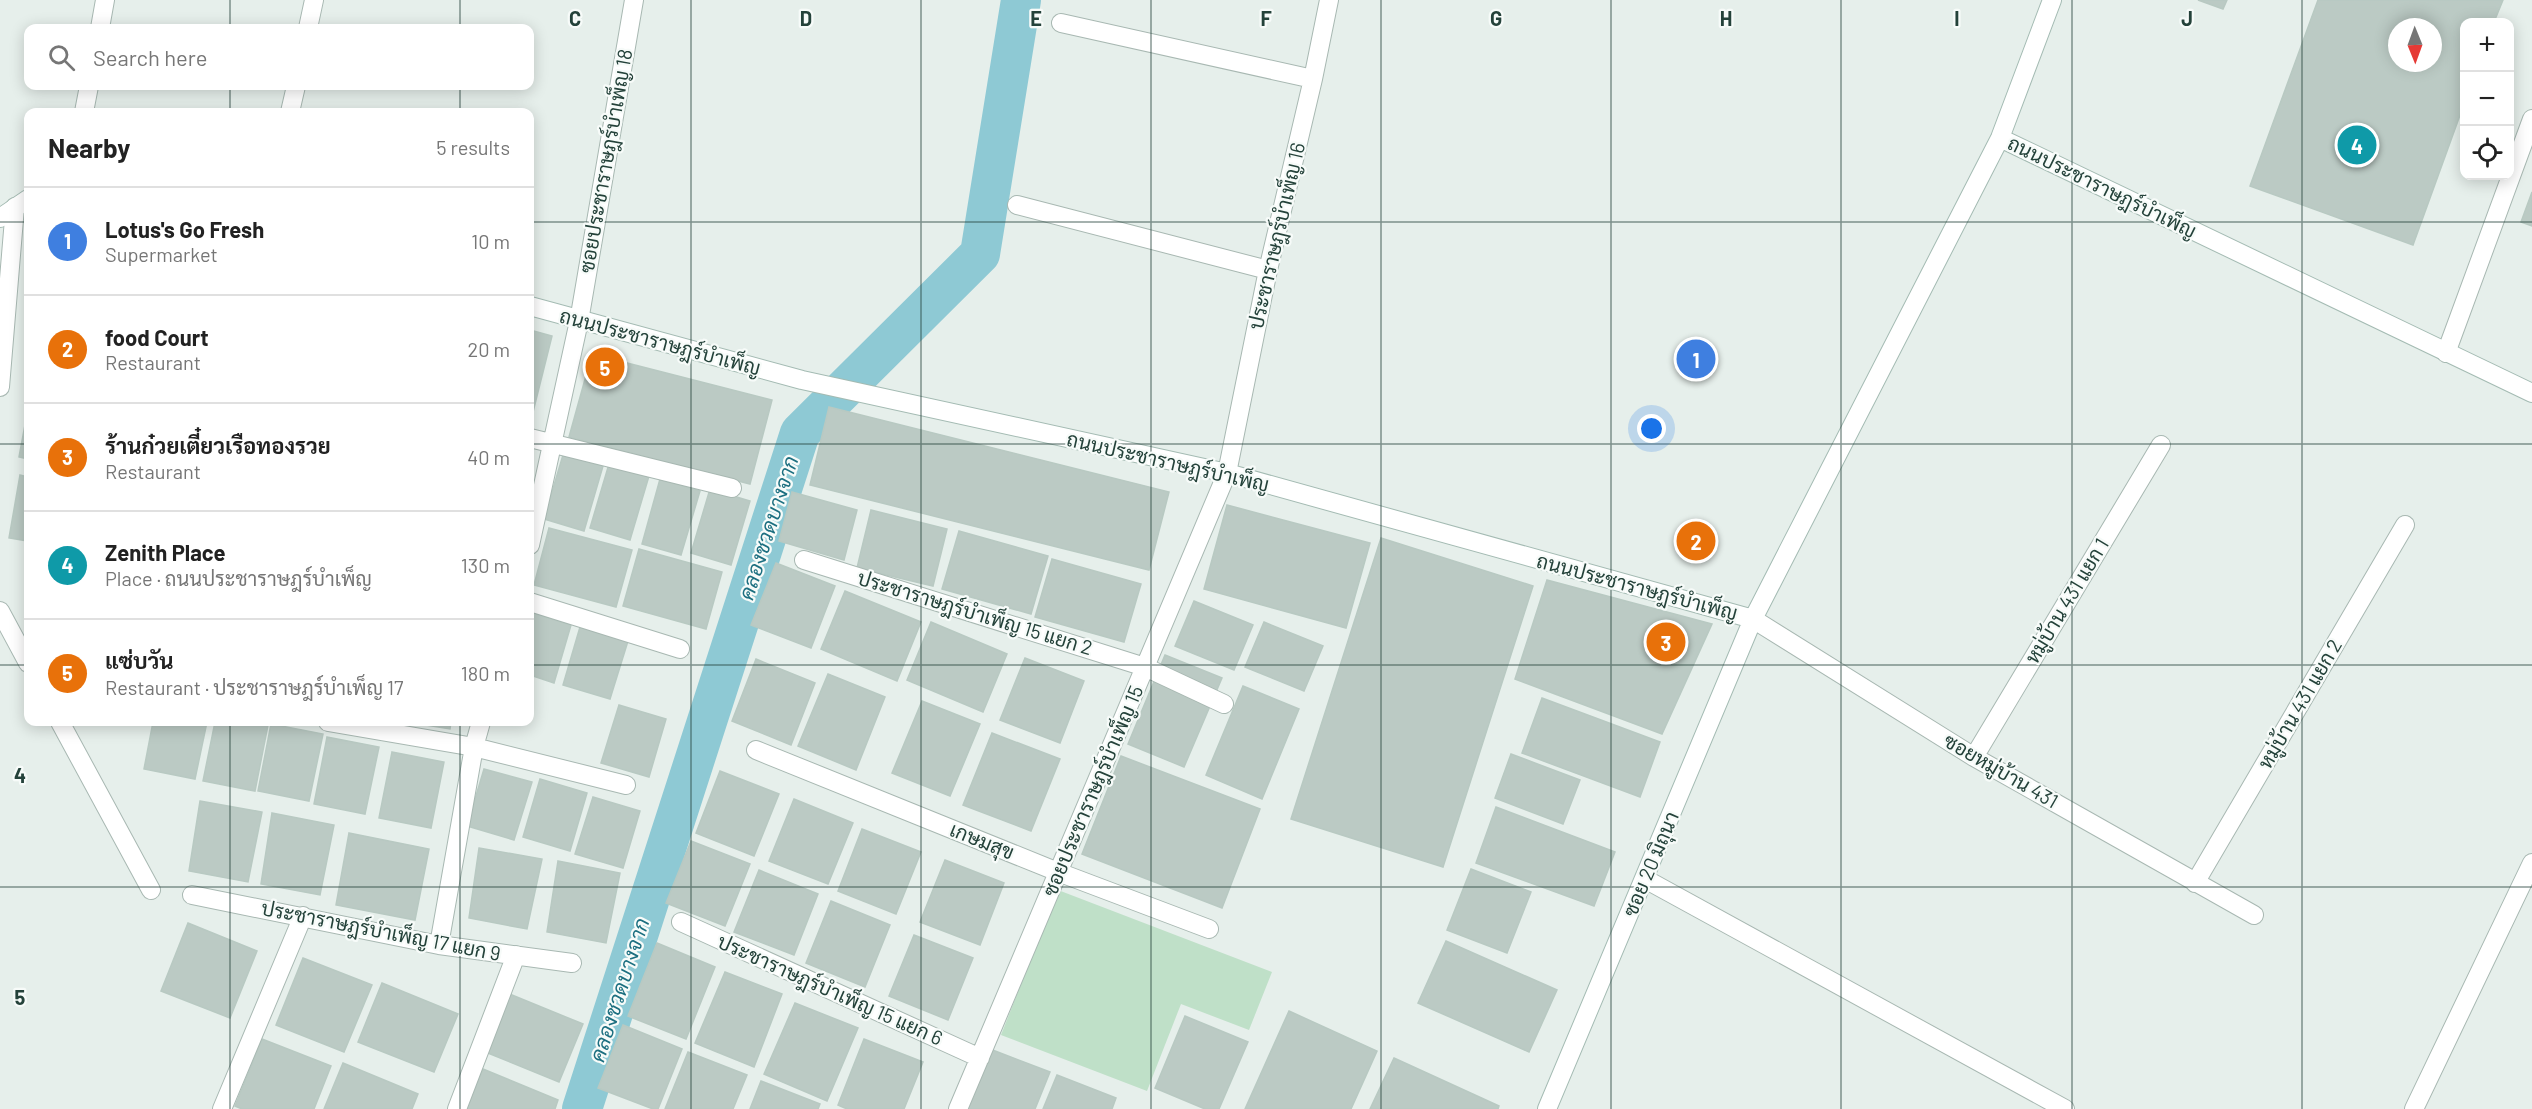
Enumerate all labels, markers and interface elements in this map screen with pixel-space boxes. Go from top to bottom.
text: C [569,6,581,30]
text: D [800,6,812,30]
text: E [1030,6,1042,30]
text: F [1260,6,1272,30]
text: G [1490,6,1502,30]
text: H [1720,6,1732,30]
text: I [1954,6,1960,30]
text: J [2181,6,2193,30]
north arrow [2388,18,2442,72]
map controls [2460,18,2514,180]
button: + [2460,18,2514,72]
search box [24,24,534,90]
icon: search [45,41,78,74]
text: Search here [93,44,207,70]
street label: ซอยประชาราษฎร์บำเพ็ญ 18 [572,47,639,275]
button: − [2460,72,2514,126]
pin: 4 [2338,122,2376,168]
button: locate [2460,126,2514,180]
street label: ถนนประชาราษฎร์บำเพ็ญ [2003,128,2202,245]
text: Nearby [48,132,130,163]
text: 5 results [436,135,510,159]
street label: ประชาราษฎร์บำเพ็ญ 16 [1241,139,1312,332]
text: Lotus's Go Fresh [105,216,264,242]
text: 1 [64,229,71,253]
text: 10 m [471,229,510,253]
text: Supermarket [105,242,218,266]
street label: ถนนประชาราษฎร์บำเพ็ญ [556,301,764,382]
text: food Court [105,324,209,350]
pin: 1 [1676,336,1716,382]
text: 2 [62,337,73,361]
text: 20 m [467,337,510,361]
pin: 5 [586,344,624,389]
text: Restaurant [105,350,201,374]
your location [1637,414,1666,443]
street label: ถนนประชาราษฎร์บำเพ็ญ [1064,424,1272,499]
text: ร้านก๋วยเตี๋ยวเรือทองรวย [105,432,331,458]
text: 3 [62,445,73,469]
text: 40 m [467,445,510,469]
water label: คลองชวดบางจาก [733,452,803,603]
text: Restaurant [105,459,201,483]
pin: 2 [1676,518,1716,564]
street label: หมู่บ้าน 431 แยก 1 [2019,533,2116,670]
text: Zenith Place [105,539,226,565]
street label: ถนนประชาราษฎร์บำเพ็ญ [1533,546,1741,627]
text: 4 [61,553,74,577]
text: 130 m [461,553,510,577]
street label: ประชาราษฎร์บำเพ็ญ 15 แยก 2 [854,563,1096,662]
text: Place · ถนนประชาราษฎร์บำเพ็ญ [105,566,372,590]
pin: 3 [1646,620,1686,664]
street label: หมู่บ้าน 431 แยก 2 [2252,634,2349,775]
text: แซ่บวัน [105,647,174,673]
text: 5 [62,661,73,685]
text: 180 m [461,661,510,685]
text: Restaurant · ประชาราษฎร์บำเพ็ญ 17 [105,675,404,699]
street label: ซอยประชาราษฎร์บำเพ็ญ 15 [1035,681,1150,901]
street label: ซอยหมู่บ้าน 431 [1938,728,2063,816]
text: 4 [14,763,26,787]
street label: ซอย 20 มิถุนา [1617,807,1686,921]
street label: เกษมสุข [946,816,1018,867]
street label: ประชาราษฎร์บำเพ็ญ 17 แยก 9 [259,893,503,968]
water label: คลองชวดบางจาก [584,914,654,1065]
street label: ประชาราษฎร์บำเพ็ญ 15 แยก 6 [713,927,948,1052]
text: 5 [15,985,26,1009]

